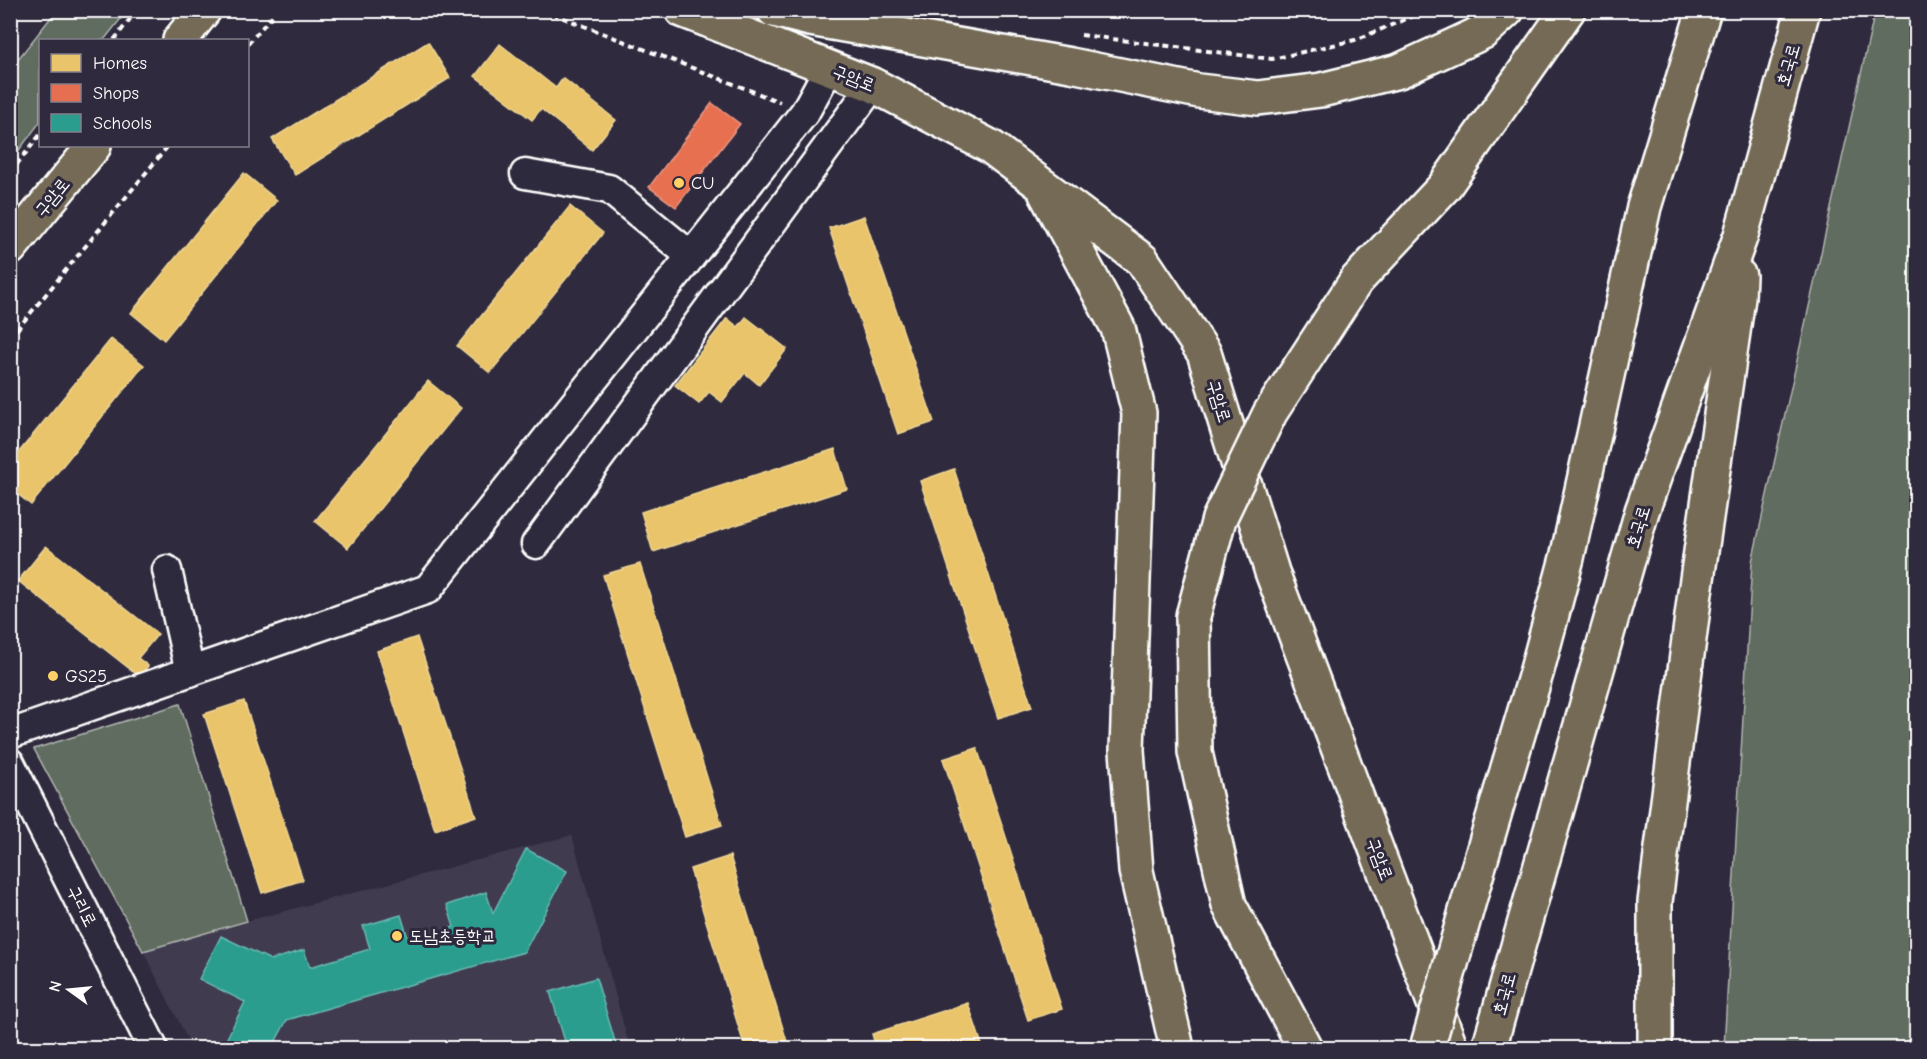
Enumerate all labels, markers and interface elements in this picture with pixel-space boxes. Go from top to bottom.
legend [39,39,249,147]
street label: 호국로 [1772,41,1805,89]
text: Homes [93,53,147,74]
street label: 구암로 [830,61,878,96]
text: Shops [93,83,139,104]
text: Schools [93,113,152,134]
place label: CU [691,173,715,194]
street label: 구암로 [31,174,74,221]
marker: CU [672,176,686,190]
street label: 구암로 [1202,377,1235,425]
street label: 호국로 [1622,503,1655,551]
place label: GS25 [65,666,107,687]
marker: GS25 [46,669,60,683]
street label: 구암로 [1362,835,1397,883]
street label: 구리로 [62,882,101,930]
place label: 도남초등학교 [409,926,496,947]
marker: 도남초등학교 [390,929,404,943]
north arrow [39,960,99,1020]
street label: 호국로 [1489,970,1520,1018]
text: N [45,979,66,994]

